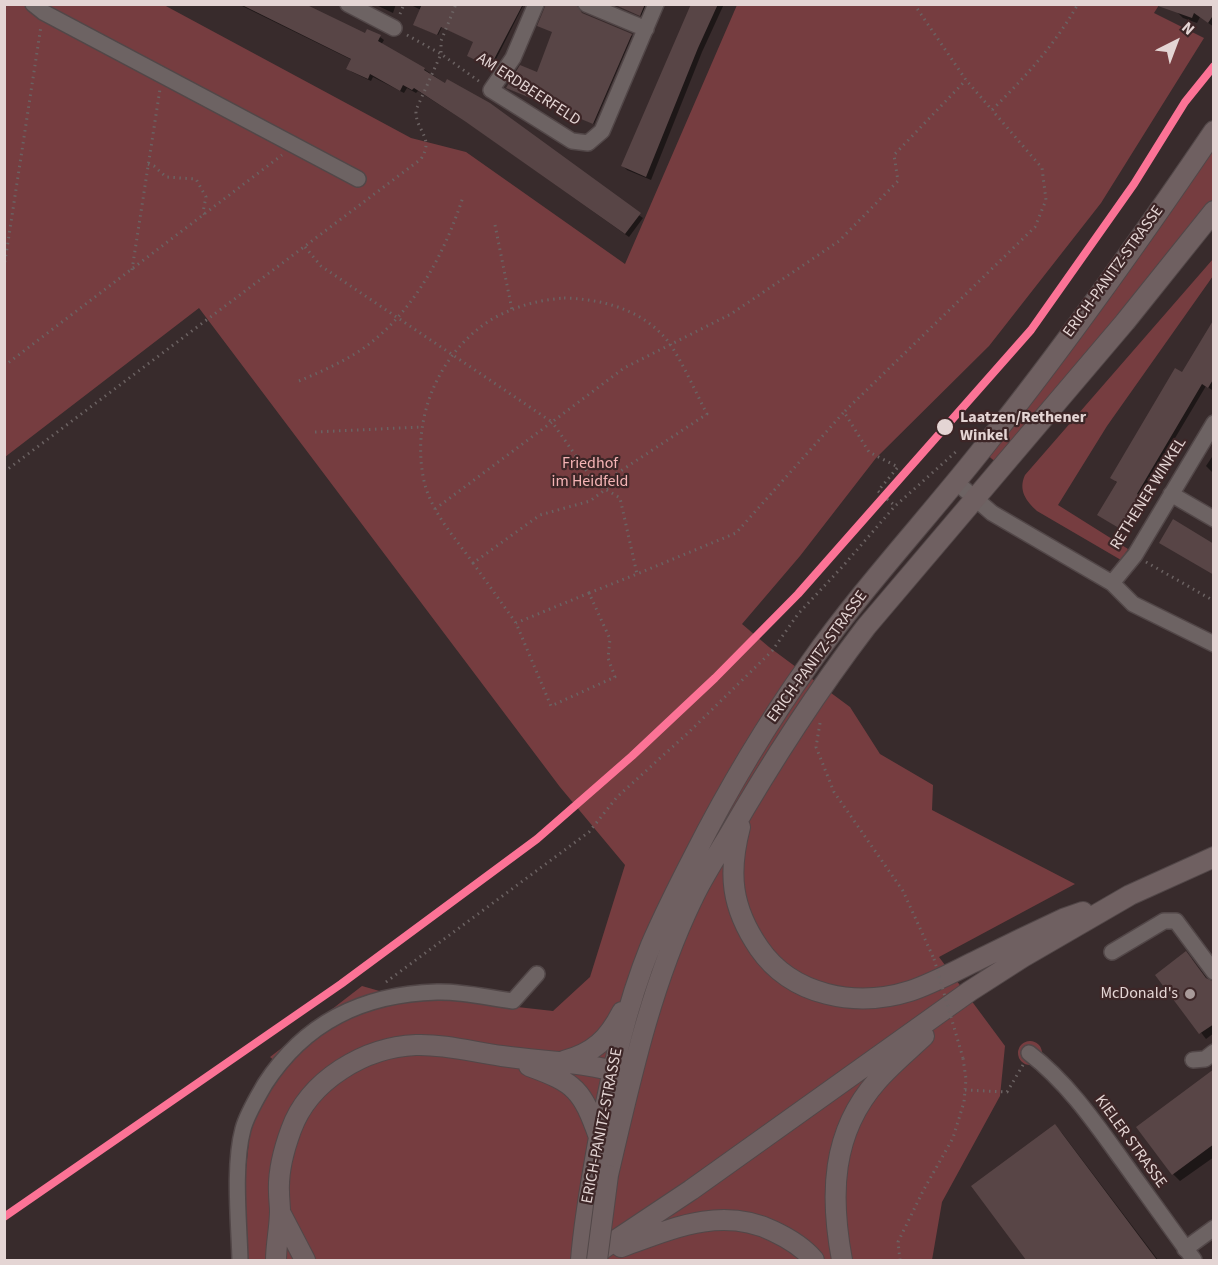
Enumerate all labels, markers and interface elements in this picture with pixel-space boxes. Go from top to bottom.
north arrow [1146,12,1206,72]
text: N [1177,17,1199,40]
street label: AM ERDBEERFELD [472,49,584,131]
street label: ERICH-PANITZ-STRASSE [1060,202,1168,342]
place label: Laatzen/Rethener Winkel [960,408,1086,446]
marker: Laatzen/Rethener Winkel [935,417,955,437]
street label: RETHENER WINKEL [1107,434,1191,554]
park label: Friedhof im Heidfeld [552,454,628,492]
street label: ERICH-PANITZ-STRASSE [764,587,872,727]
place label: McDonald's [1100,984,1178,1004]
marker: McDonald's [1183,987,1197,1001]
street label: ERICH-PANITZ-STRASSE [578,1047,628,1205]
street label: KIELER STRASSE [1090,1092,1170,1192]

